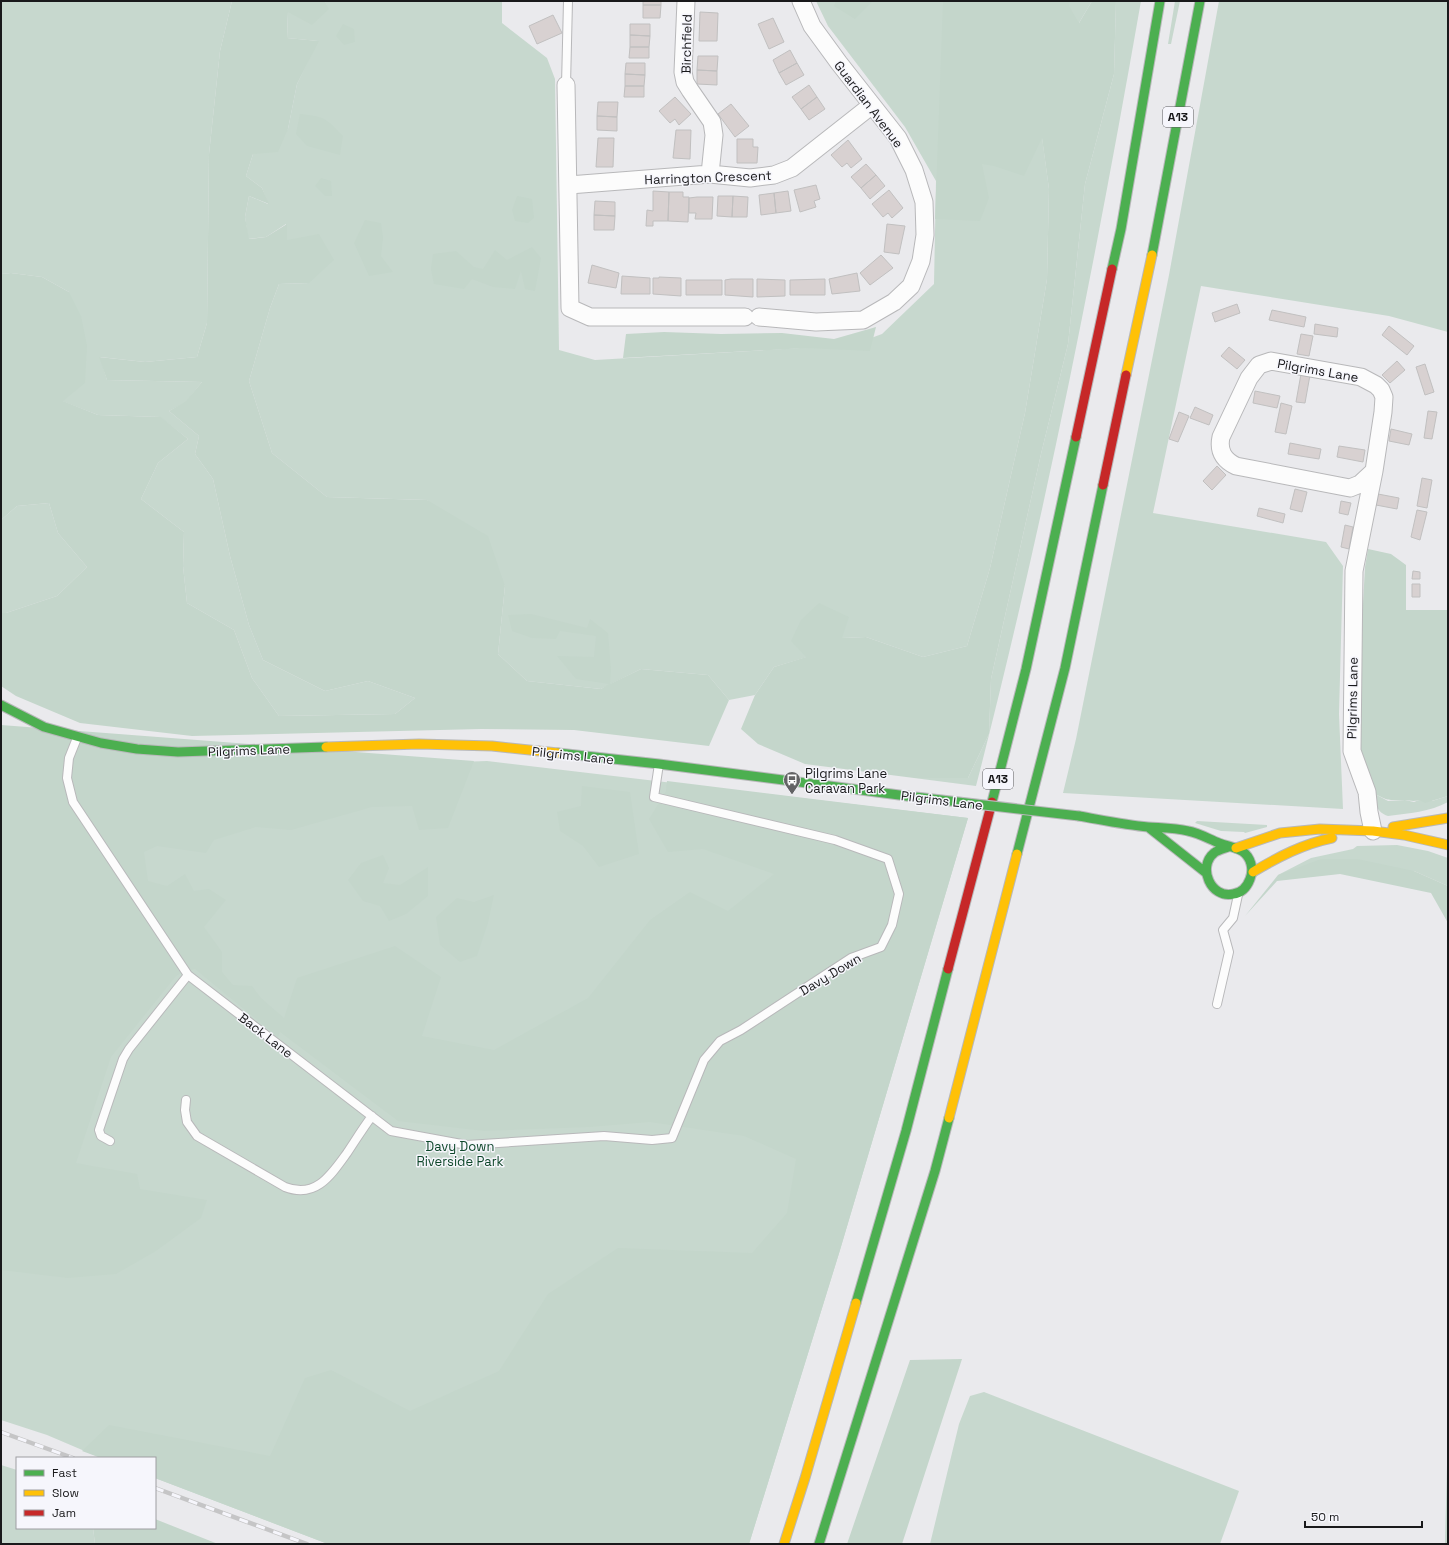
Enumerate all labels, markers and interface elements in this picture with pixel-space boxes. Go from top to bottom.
street label: Birchfield [677,14,696,74]
street label: Guardian Avenue [830,57,907,151]
road number: A13 [1163,107,1193,127]
street label: Harrington Crescent [644,167,772,188]
street label: Pilgrims Lane [1276,355,1360,386]
street label: Pilgrims Lane [1343,657,1362,739]
street label: Pilgrims Lane [208,741,290,760]
street label: Pilgrims Lane [531,743,615,768]
place label: Pilgrims Lane Caravan Park [805,765,887,797]
road number: A13 [983,769,1013,789]
bus stop icon: Pilgrims Lane Caravan Park [782,770,802,795]
street label: Pilgrims Lane [900,787,984,814]
street label: Davy Down [796,949,864,999]
street label: Back Lane [235,1009,296,1062]
park label: Davy Down Riverside Park [416,1138,504,1170]
legend [16,1457,156,1529]
text: Fast [52,1465,77,1481]
text: Slow [52,1485,79,1501]
scale bar [1305,1503,1422,1529]
text: Jam [52,1505,76,1521]
text: 50 m [1311,1509,1339,1525]

